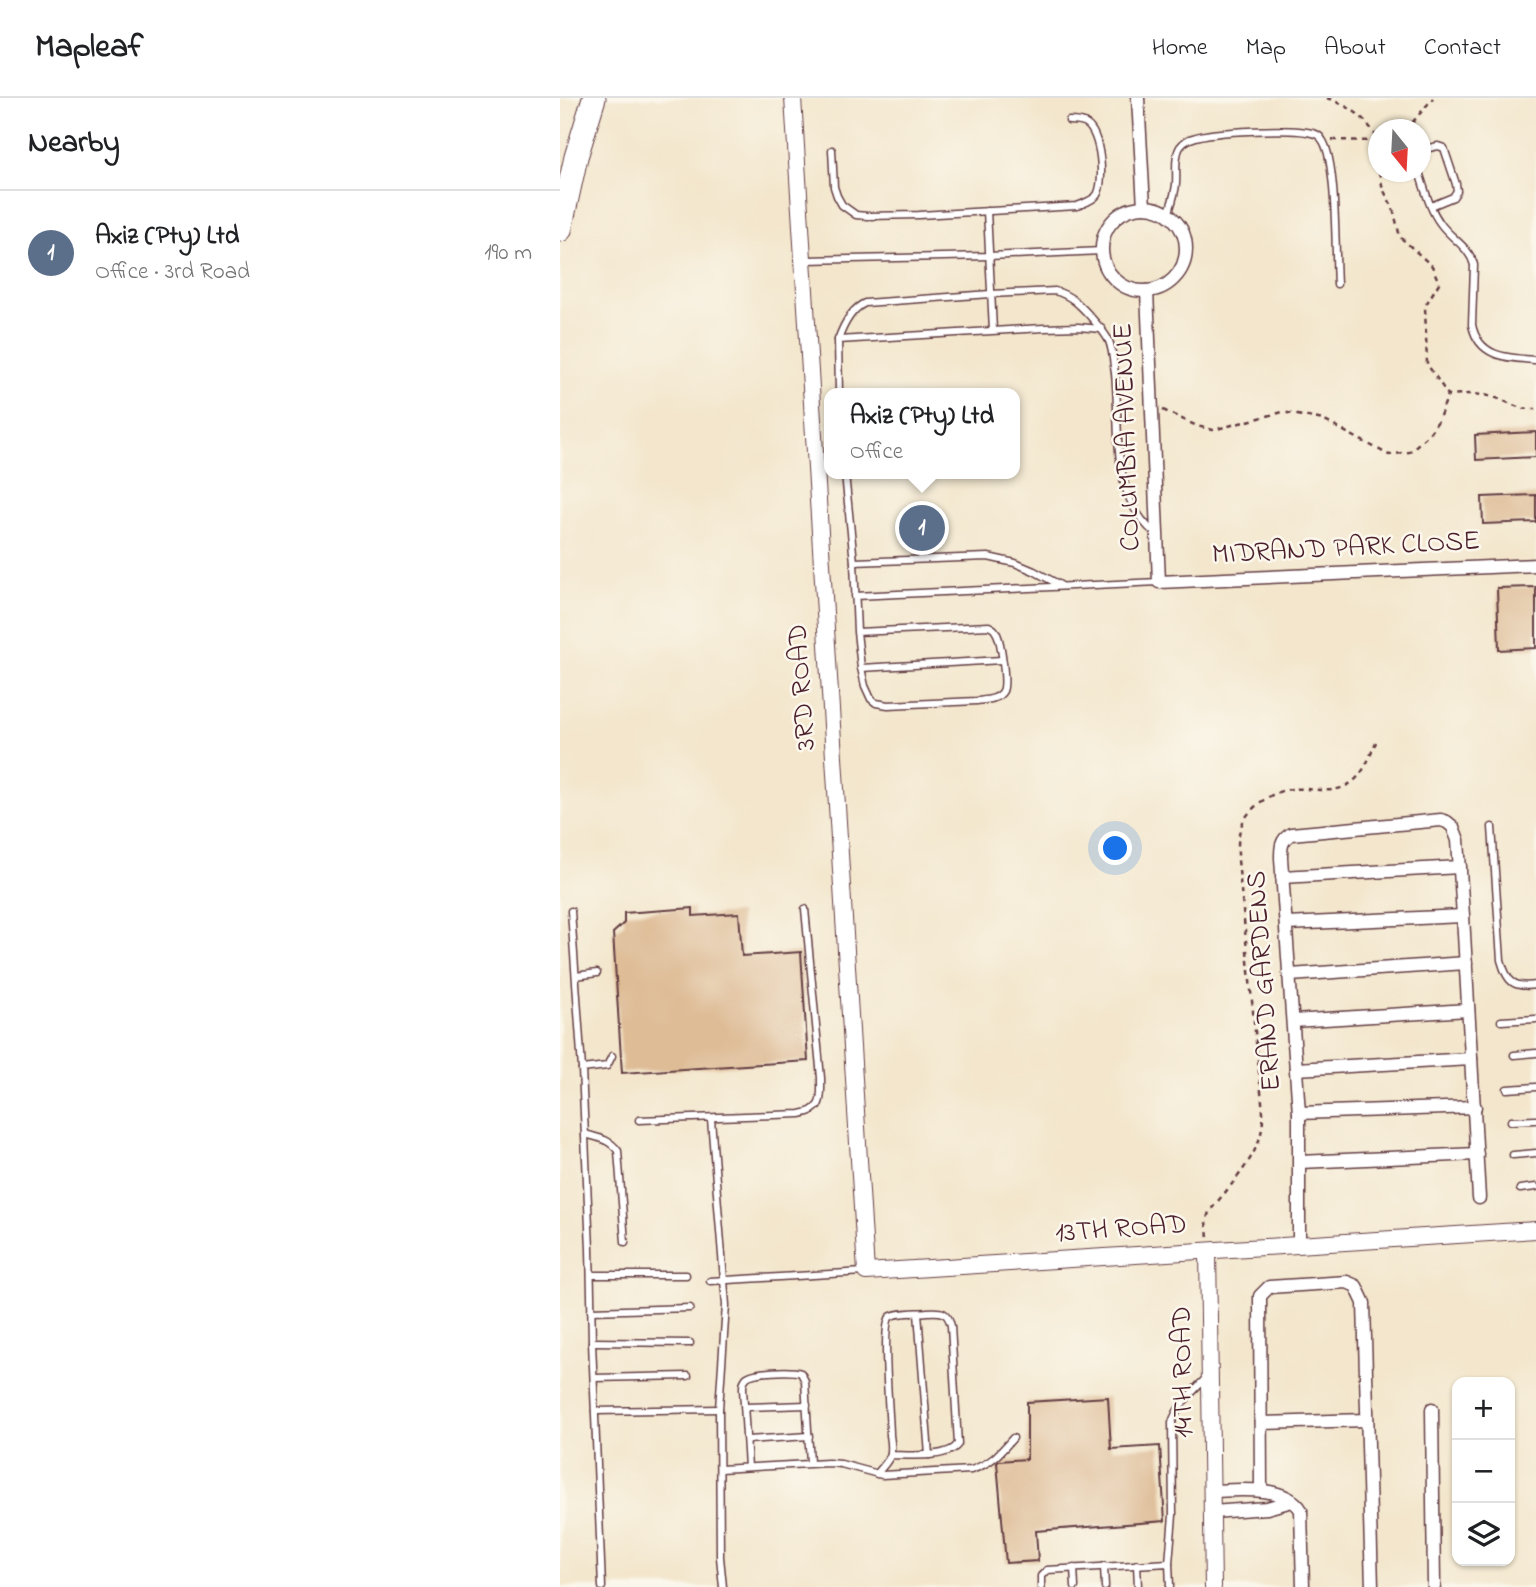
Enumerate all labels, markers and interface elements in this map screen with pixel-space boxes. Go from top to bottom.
text: Mapleaf [35,24,143,72]
text: Home [1152,31,1208,66]
text: Map [1246,31,1286,66]
text: About [1324,31,1386,66]
text: Contact [1424,31,1501,66]
north arrow [1368,119,1431,182]
text: Nearby [28,122,120,166]
text: Axiz (Pty) Ltd [95,218,239,256]
text: 1 [47,237,55,270]
text: 190 m [484,237,532,270]
text: Office · 3rd Road [95,256,250,289]
street label: COLUMBIA AVENUE [1104,322,1152,552]
popup [824,388,1020,479]
text: Axiz (Pty) Ltd [850,398,994,436]
text: Office [850,436,903,469]
pin: 1 [899,502,945,554]
street label: MIDRAND PARK CLOSE [1211,522,1481,576]
street label: 3RD ROAD [778,622,828,752]
your location [1098,831,1132,865]
street label: ERAND GARDENS [1237,869,1293,1093]
street label: 13TH ROAD [1054,1205,1188,1255]
street label: 14TH ROAD [1162,1306,1206,1438]
map controls [1452,1377,1515,1566]
button: + [1452,1377,1515,1440]
button: − [1452,1440,1515,1503]
button: layers [1452,1503,1515,1566]

